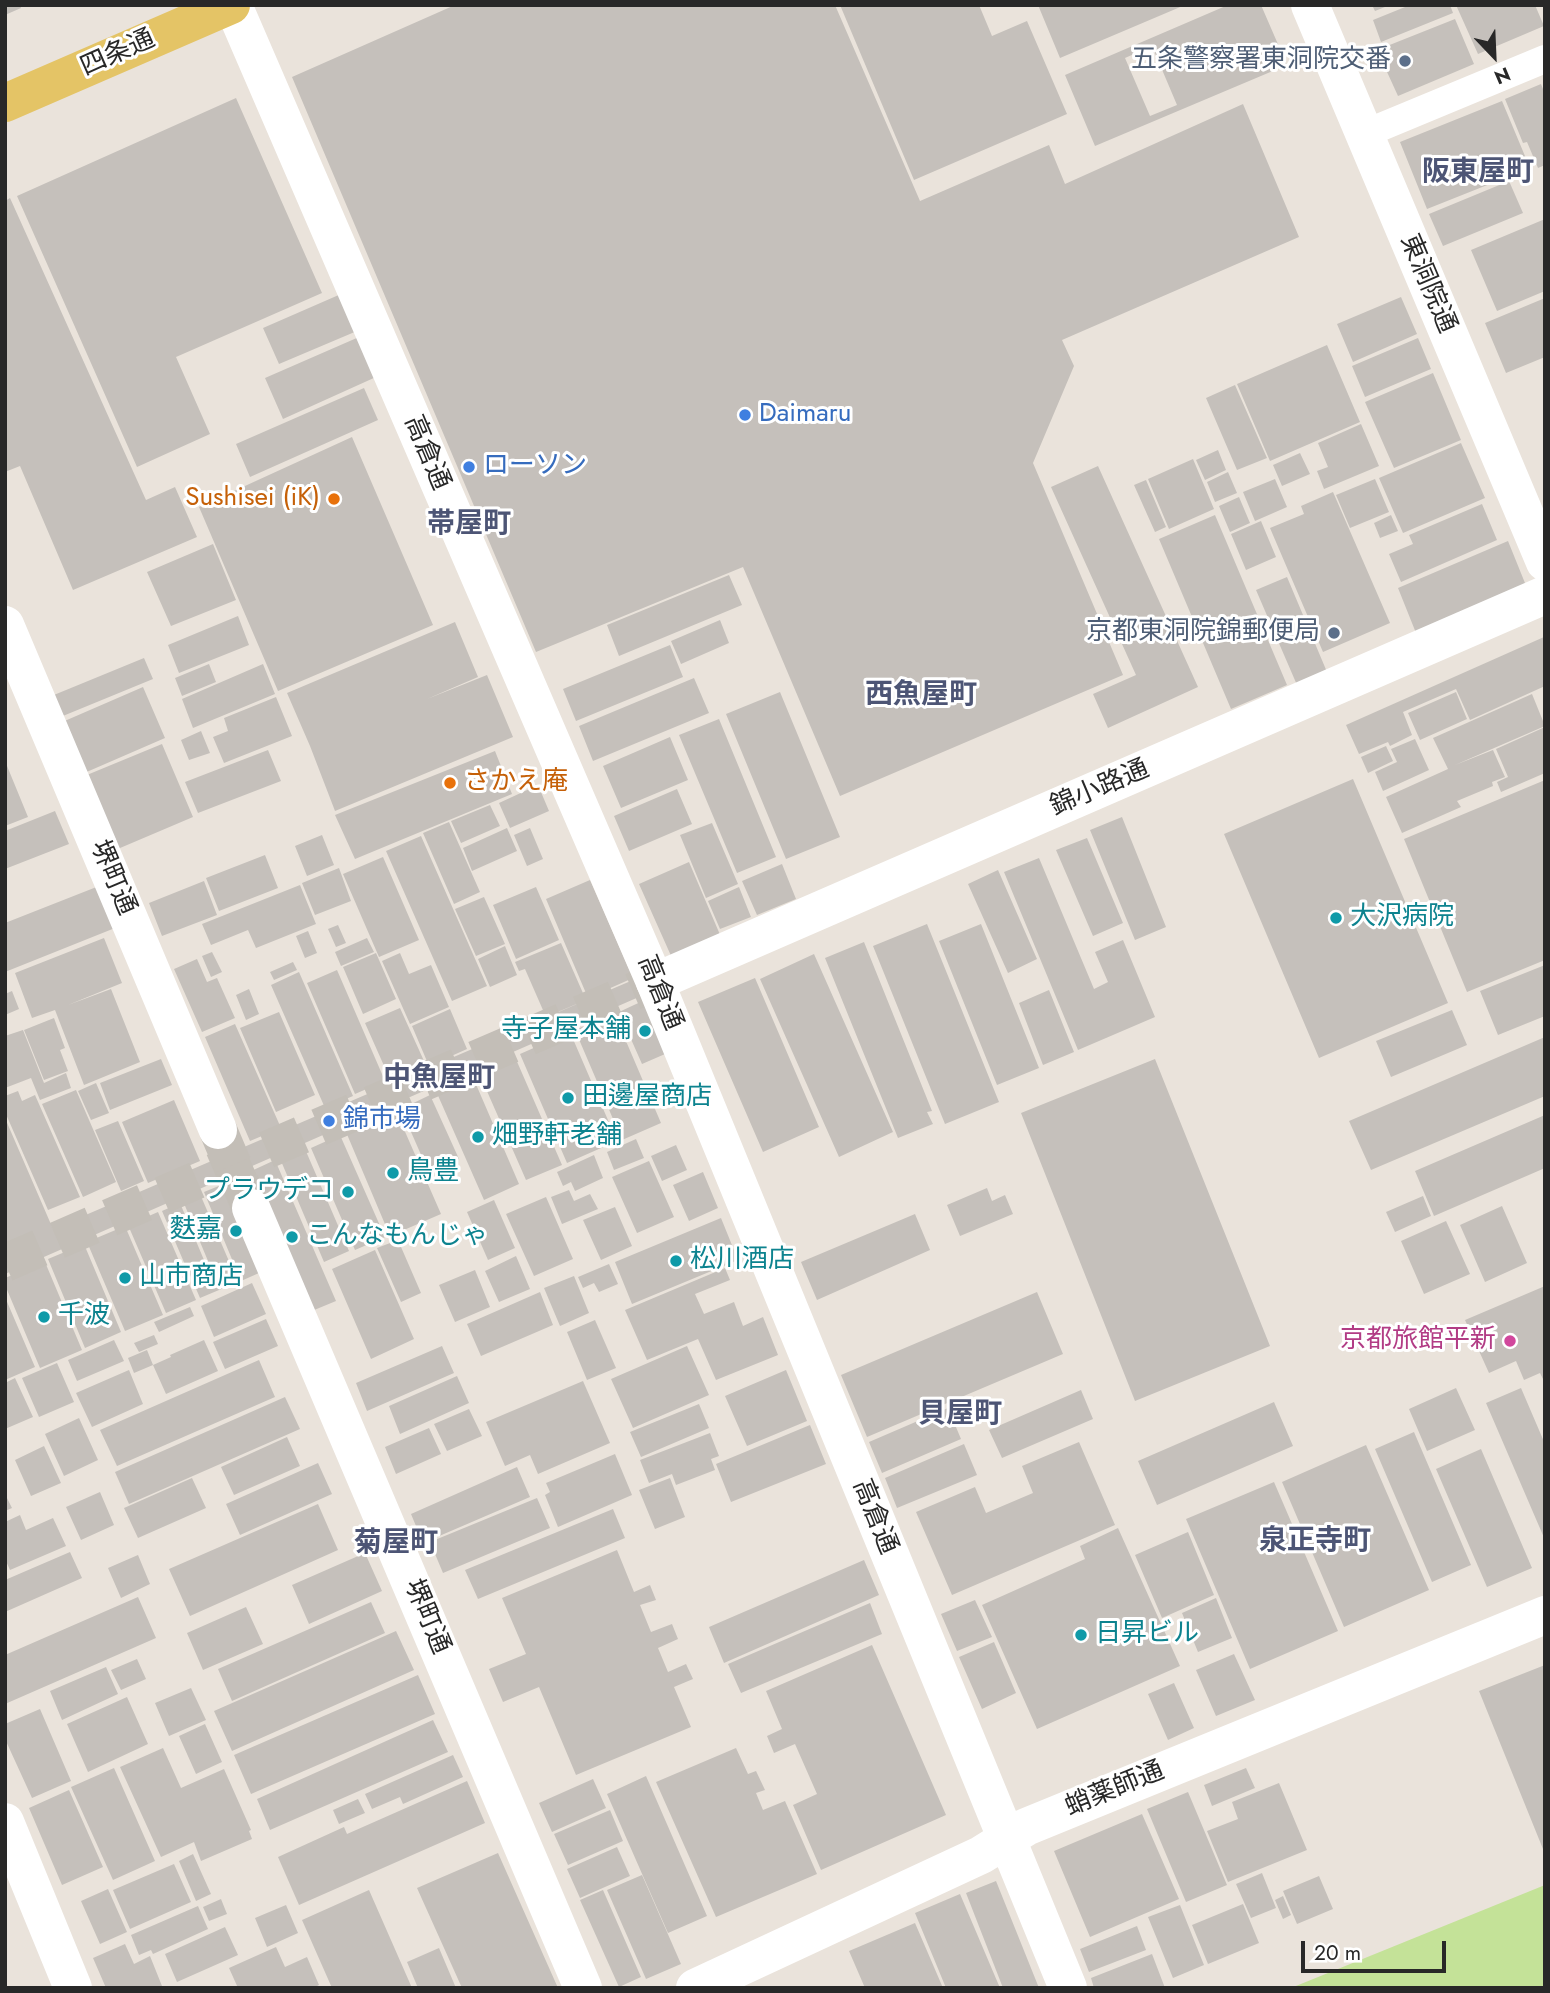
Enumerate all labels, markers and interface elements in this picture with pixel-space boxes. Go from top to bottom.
north arrow [1459,21,1529,91]
street label: 四条通 [76,24,160,84]
place label: 五条警察署東洞院交番 [1131,45,1391,77]
marker: 五条警察署東洞院交番 [1397,53,1413,69]
text: N [1490,60,1515,91]
district label: 阪東屋町 [1422,156,1534,190]
street label: 東洞院通 [1392,230,1462,338]
place label: Daimaru [759,399,851,431]
marker: Daimaru [737,407,753,423]
street label: 高倉通 [396,411,456,495]
place label: ローソン [483,451,587,483]
marker: ローソン [461,459,477,475]
place label: Sushisei (iK) [185,483,320,515]
marker: Sushisei (iK) [326,491,342,507]
district label: 帯屋町 [427,508,511,542]
place label: 京都東洞院錦郵便局 [1086,617,1320,649]
marker: 京都東洞院錦郵便局 [1326,625,1342,641]
district label: 西魚屋町 [865,679,977,713]
street label: 錦小路通 [1046,754,1154,824]
place label: さかえ庵 [464,767,568,799]
marker: さかえ庵 [442,775,458,791]
street label: 堺町通 [82,836,142,920]
place label: 大沢病院 [1350,902,1454,934]
marker: 大沢病院 [1328,910,1344,926]
street label: 高倉通 [630,951,688,1035]
place label: 寺子屋本舗 [501,1015,631,1047]
marker: 寺子屋本舗 [637,1023,653,1039]
district label: 中魚屋町 [383,1062,495,1096]
place label: 田邊屋商店 [582,1082,712,1114]
marker: 田邊屋商店 [560,1090,576,1106]
place label: 錦市場 [343,1105,421,1137]
marker: 錦市場 [321,1113,337,1129]
place label: 畑野軒老舗 [492,1121,622,1153]
marker: 畑野軒老舗 [470,1129,486,1145]
place label: 鳥豊 [407,1157,459,1189]
marker: 鳥豊 [385,1165,401,1181]
place label: プラウデコ [204,1176,334,1208]
marker: プラウデコ [340,1184,356,1200]
place label: 麩嘉 [170,1215,222,1247]
place label: こんなもんじゃ [306,1221,488,1253]
marker: 麩嘉 [228,1223,244,1239]
marker: こんなもんじゃ [284,1229,300,1245]
place label: 松川酒店 [690,1245,794,1277]
marker: 松川酒店 [668,1253,684,1269]
place label: 山市商店 [139,1262,243,1294]
marker: 山市商店 [117,1270,133,1286]
place label: 千波 [58,1301,110,1333]
marker: 千波 [36,1309,52,1325]
place label: 京都旅館平新 [1340,1325,1496,1357]
marker: 京都旅館平新 [1502,1333,1518,1349]
district label: 貝屋町 [918,1398,1002,1432]
street label: 高倉通 [845,1475,903,1559]
district label: 泉正寺町 [1259,1525,1371,1559]
district label: 菊屋町 [354,1527,438,1561]
street label: 堺町通 [396,1575,456,1659]
place label: 日昇ビル [1095,1619,1199,1651]
marker: 日昇ビル [1073,1627,1089,1643]
street label: 蛸薬師通 [1061,1756,1169,1824]
scale bar [1305,1926,1450,1970]
text: 20 m [1314,1938,1361,1968]

